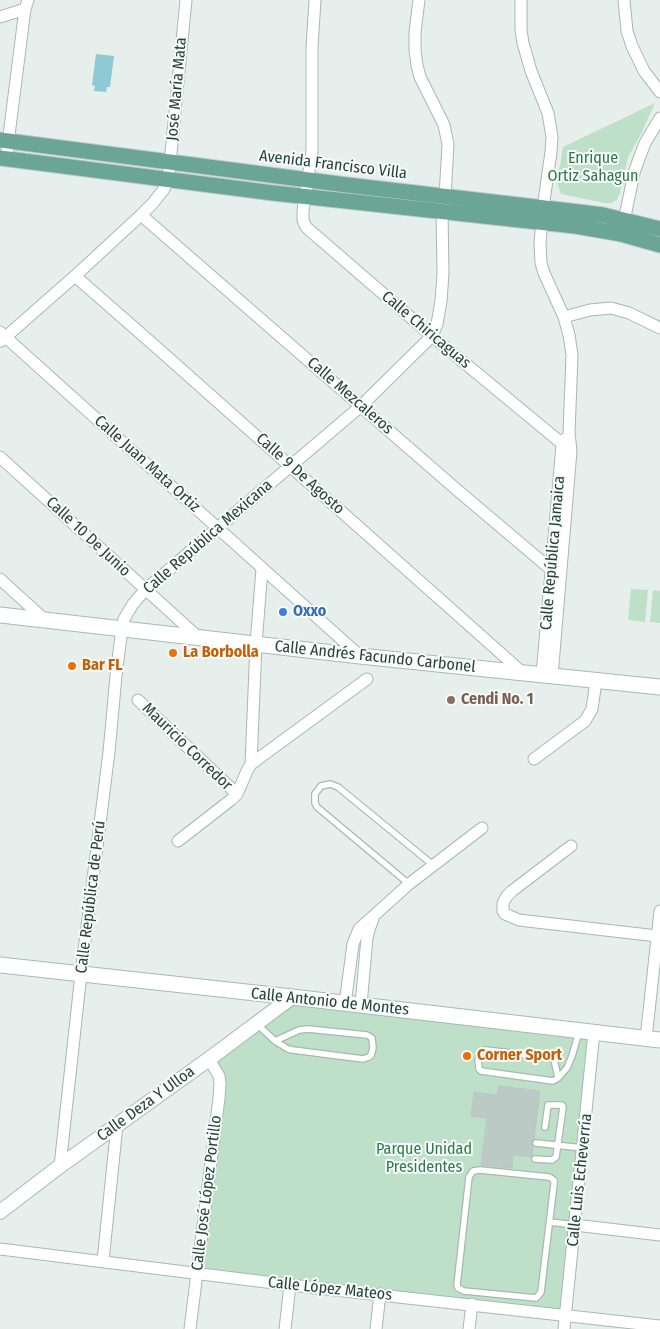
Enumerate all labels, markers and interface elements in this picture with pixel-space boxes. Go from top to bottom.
street label: José María Mata [163,36,191,142]
street label: Avenida Francisco Villa [258,146,408,184]
park label: Enrique Ortiz Sahagun [547,149,639,187]
street label: Calle Chiricaguas [378,287,474,373]
street label: Calle Mezcaleros [303,353,397,439]
street label: Calle Juan Mata Ortiz [90,411,204,517]
street label: Calle 9 De Agosto [252,429,348,519]
street label: Calle República Jamaica [537,475,569,631]
street label: Calle República Mexicana [139,476,277,598]
street label: Calle 10 De Junio [42,493,134,581]
place label: Oxxo [293,602,326,622]
marker: Oxxo [277,606,289,618]
street label: Calle Andrés Facundo Carbonel [274,637,476,677]
place label: La Borbolla [183,643,259,663]
marker: La Borbolla [167,647,179,659]
place label: Bar FL [82,656,123,676]
marker: Bar FL [66,660,78,672]
place label: Cendi No. 1 [461,690,533,710]
marker: Cendi No. 1 [445,694,457,706]
street label: Mauricio Corredor [138,699,236,795]
street label: Calle República de Perú [72,819,110,975]
street label: Calle Antonio de Montes [250,984,410,1020]
place label: Corner Sport [477,1046,562,1066]
marker: Corner Sport [461,1050,473,1062]
street label: Calle Deza Y Ulloa [93,1062,199,1146]
street label: Calle Luis Echeverría [563,1112,597,1248]
street label: Calle José López Portillo [188,1114,226,1272]
park label: Parque Unidad Presidentes [376,1140,472,1178]
street label: Calle López Mateos [267,1273,393,1305]

